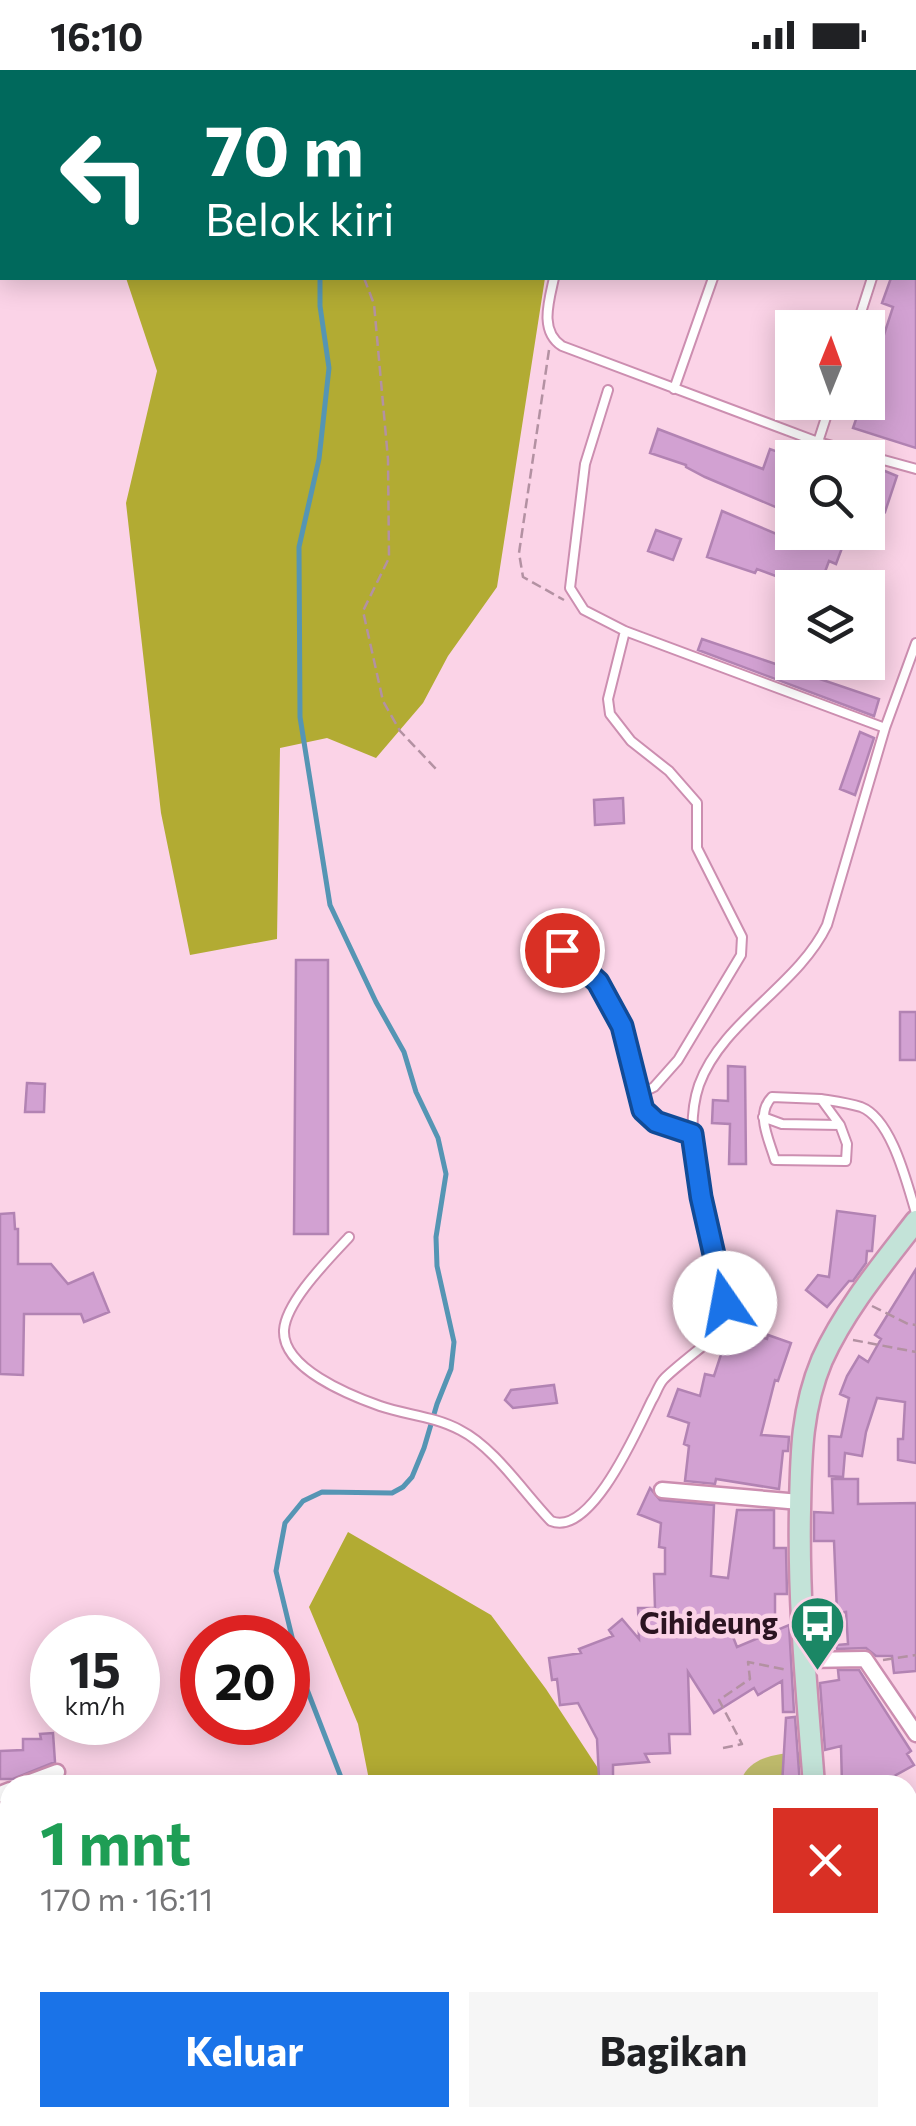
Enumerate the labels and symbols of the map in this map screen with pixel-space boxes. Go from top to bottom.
north arrow [775,310,885,420]
pin [520,908,605,993]
position arrow [673,1251,777,1355]
bus stop icon: Cihideung [787,1594,847,1673]
place label: Cihideung [639,1603,778,1640]
speed limit sign: 20 [180,1615,310,1745]

